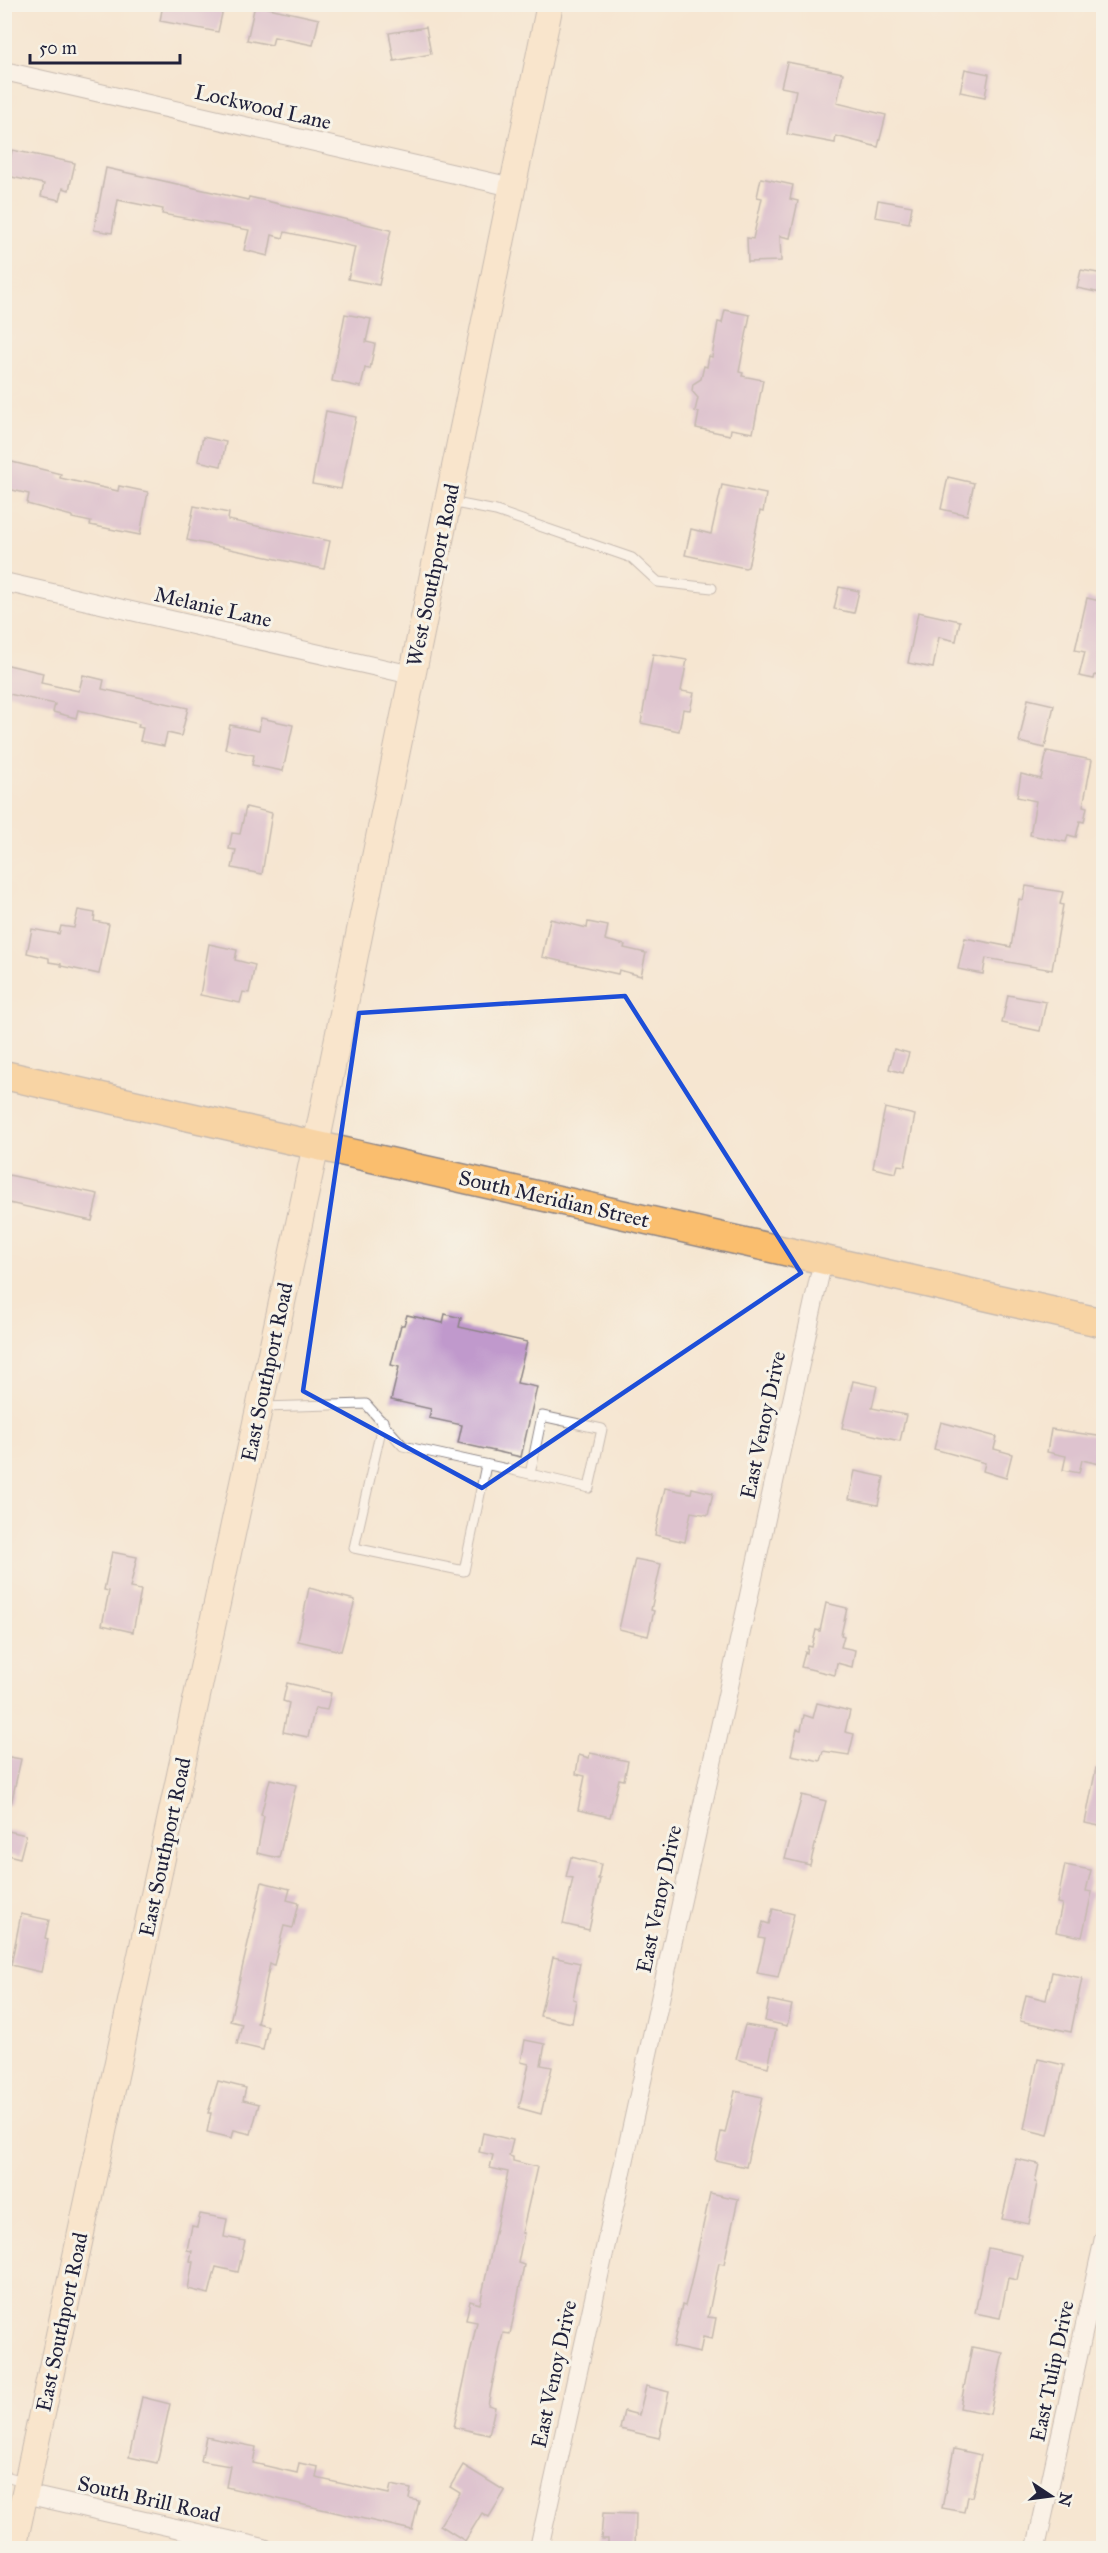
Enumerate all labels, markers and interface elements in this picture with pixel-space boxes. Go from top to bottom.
scale bar [30,27,180,65]
text: 50 m [39,37,77,59]
street label: Lockwood Lane [192,79,334,135]
street label: West Southport Road [401,481,465,669]
street label: Melanie Lane [152,581,274,633]
street label: South Meridian Street [456,1164,652,1234]
street label: East Southport Road [235,1280,299,1464]
street label: East Venoy Drive [735,1349,791,1501]
street label: East Southport Road [133,1755,197,1939]
street label: East Venoy Drive [631,1823,687,1975]
street label: East Southport Road [30,2230,94,2414]
street label: East Venoy Drive [526,2298,582,2450]
street label: East Tulip Drive [1024,2298,1080,2444]
north arrow [1021,2466,1081,2526]
street label: South Brill Road [75,2470,223,2528]
text: N [1054,2491,1076,2508]

